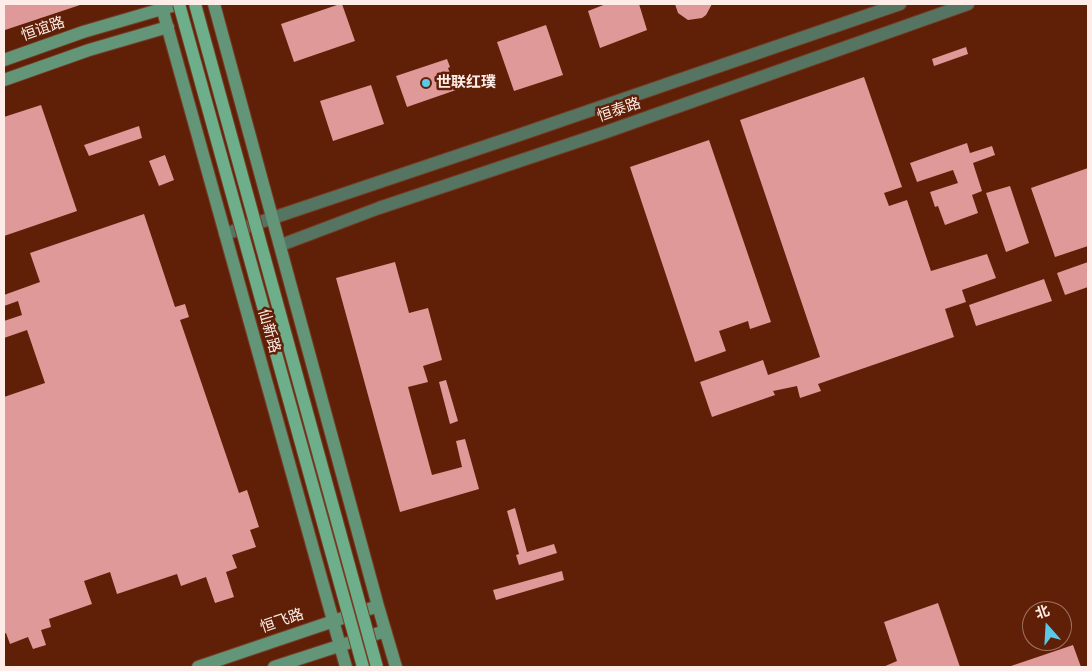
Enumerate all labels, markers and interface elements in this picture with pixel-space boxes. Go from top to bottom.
street label: 恒谊路 [19,13,67,45]
place label: 世联红璞 [436,74,496,92]
marker: 世联红璞 [420,77,432,89]
street label: 恒泰路 [595,94,643,126]
street label: 仙新路 [254,307,284,355]
north arrow [1022,601,1072,651]
text: 北 [1033,602,1052,623]
street label: 恒飞路 [258,605,306,637]

